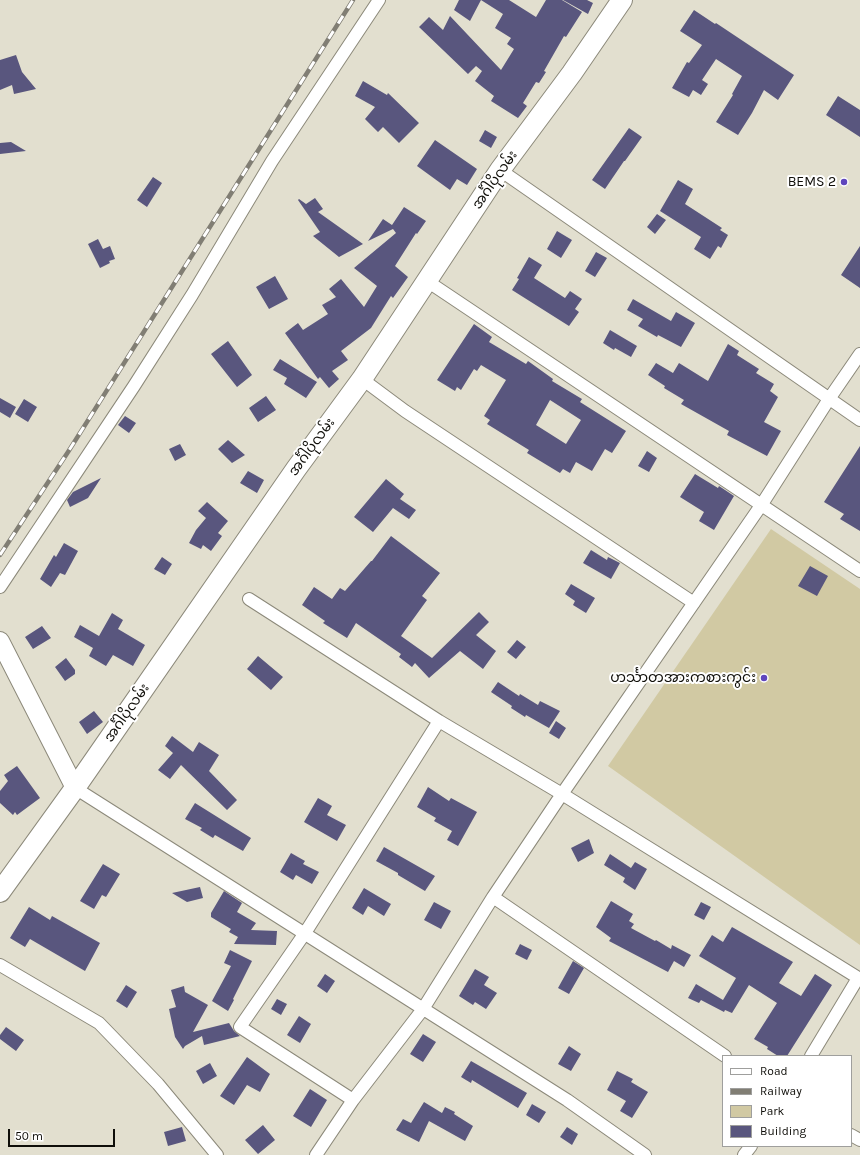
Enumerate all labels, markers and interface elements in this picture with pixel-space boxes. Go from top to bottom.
street label: အင်္ဂါပိုလမ်း [469,148,521,212]
place label: BEMS 2 [788,174,836,190]
marker: BEMS 2 [839,177,849,187]
street label: အင်္ဂါပိုလမ်း [285,415,339,479]
place label: ဟင်္သာတအားကစားကွင်း [610,670,756,686]
marker: ဟင်္သာတအားကစားကွင်း [759,673,769,683]
street label: အင်္ဂါပိုလမ်း [101,681,153,745]
legend [722,1055,852,1147]
text: Road [760,1064,788,1078]
text: Railway [760,1084,802,1098]
text: Park [760,1104,784,1118]
scale bar [10,1121,117,1147]
text: Building [760,1124,806,1138]
text: 50 m [15,1129,43,1143]

